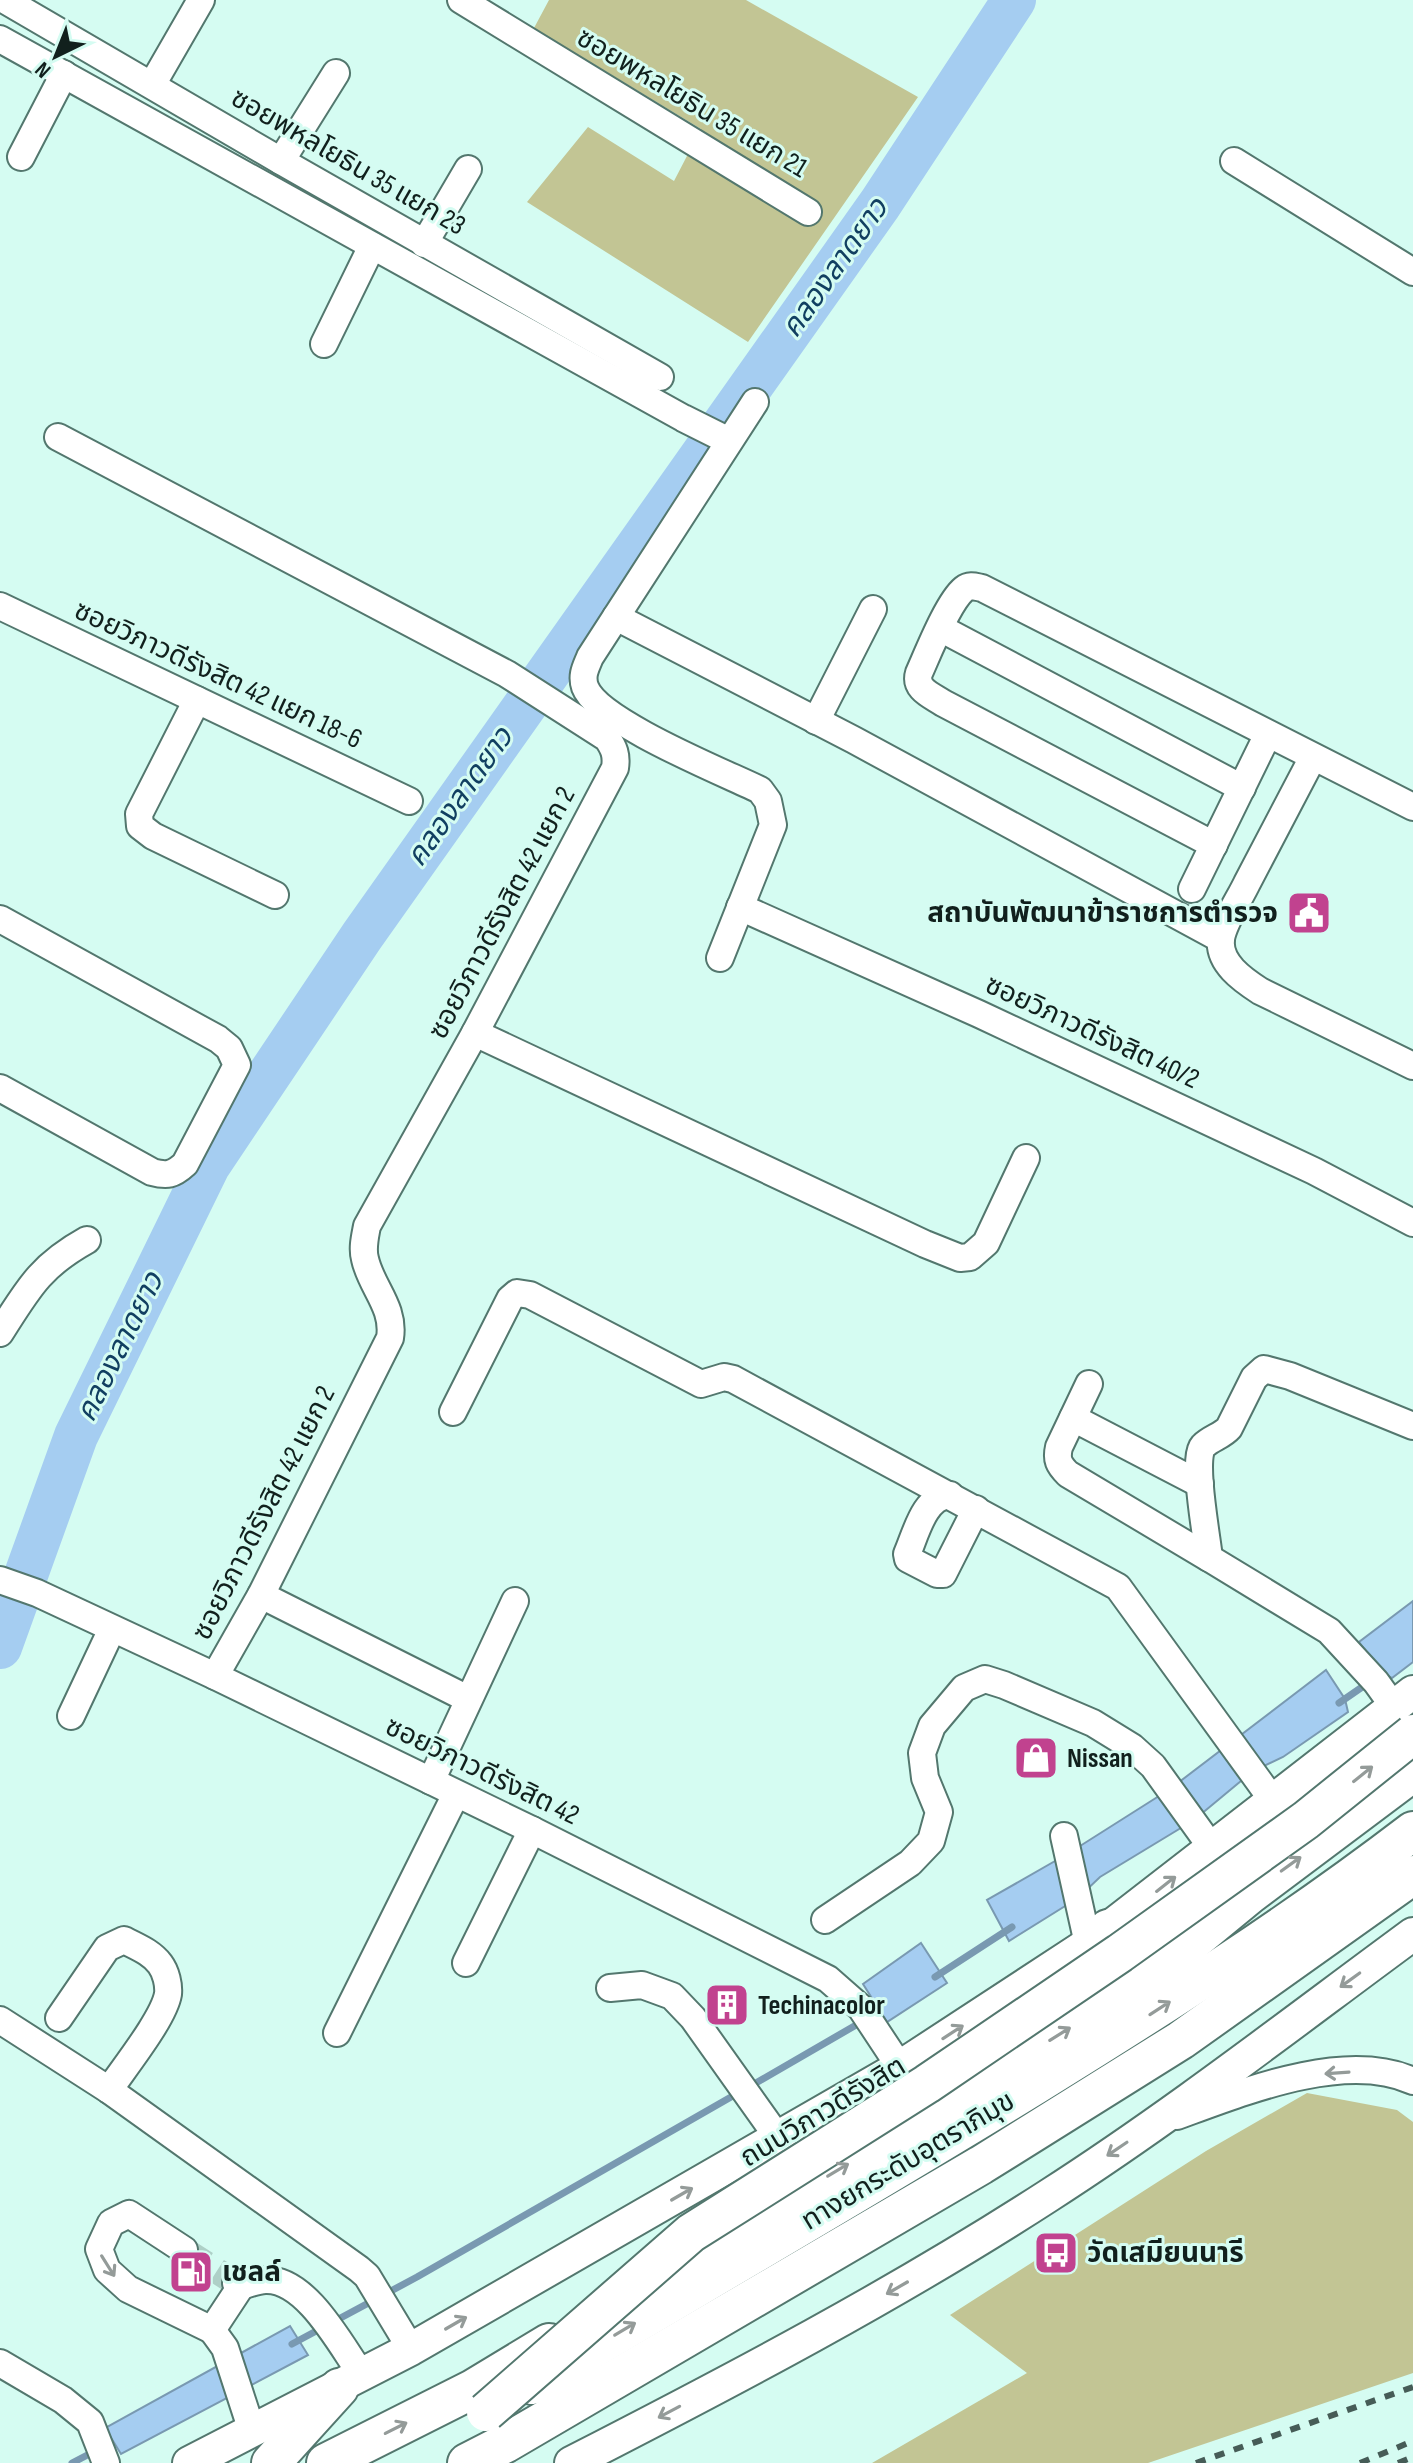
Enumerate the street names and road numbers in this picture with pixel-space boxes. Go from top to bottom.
street label: ซอยพหลโยธิน 35 แยก 21 [571,21,813,185]
street label: ซอยพหลโยธิน 35 แยก 23 [225,81,471,243]
street label: ซอยวิภาวดีรังสิต 42 แยก 18-6 [69,594,367,756]
street label: ซอยวิภาวดีรังสิต 42 แยก 2 [422,781,582,1045]
street label: ซอยวิภาวดีรังสิต 40/2 [980,968,1204,1096]
street label: ซอยวิภาวดีรังสิต 42 แยก 2 [186,1380,342,1646]
street label: ซอยวิภาวดีรังสิต 42 [380,1710,584,1832]
street label: ถนนวิภาวดีรังสิต [734,2050,912,2174]
street label: ทางยกระดับอุตราภิมุข [796,2084,1020,2238]

